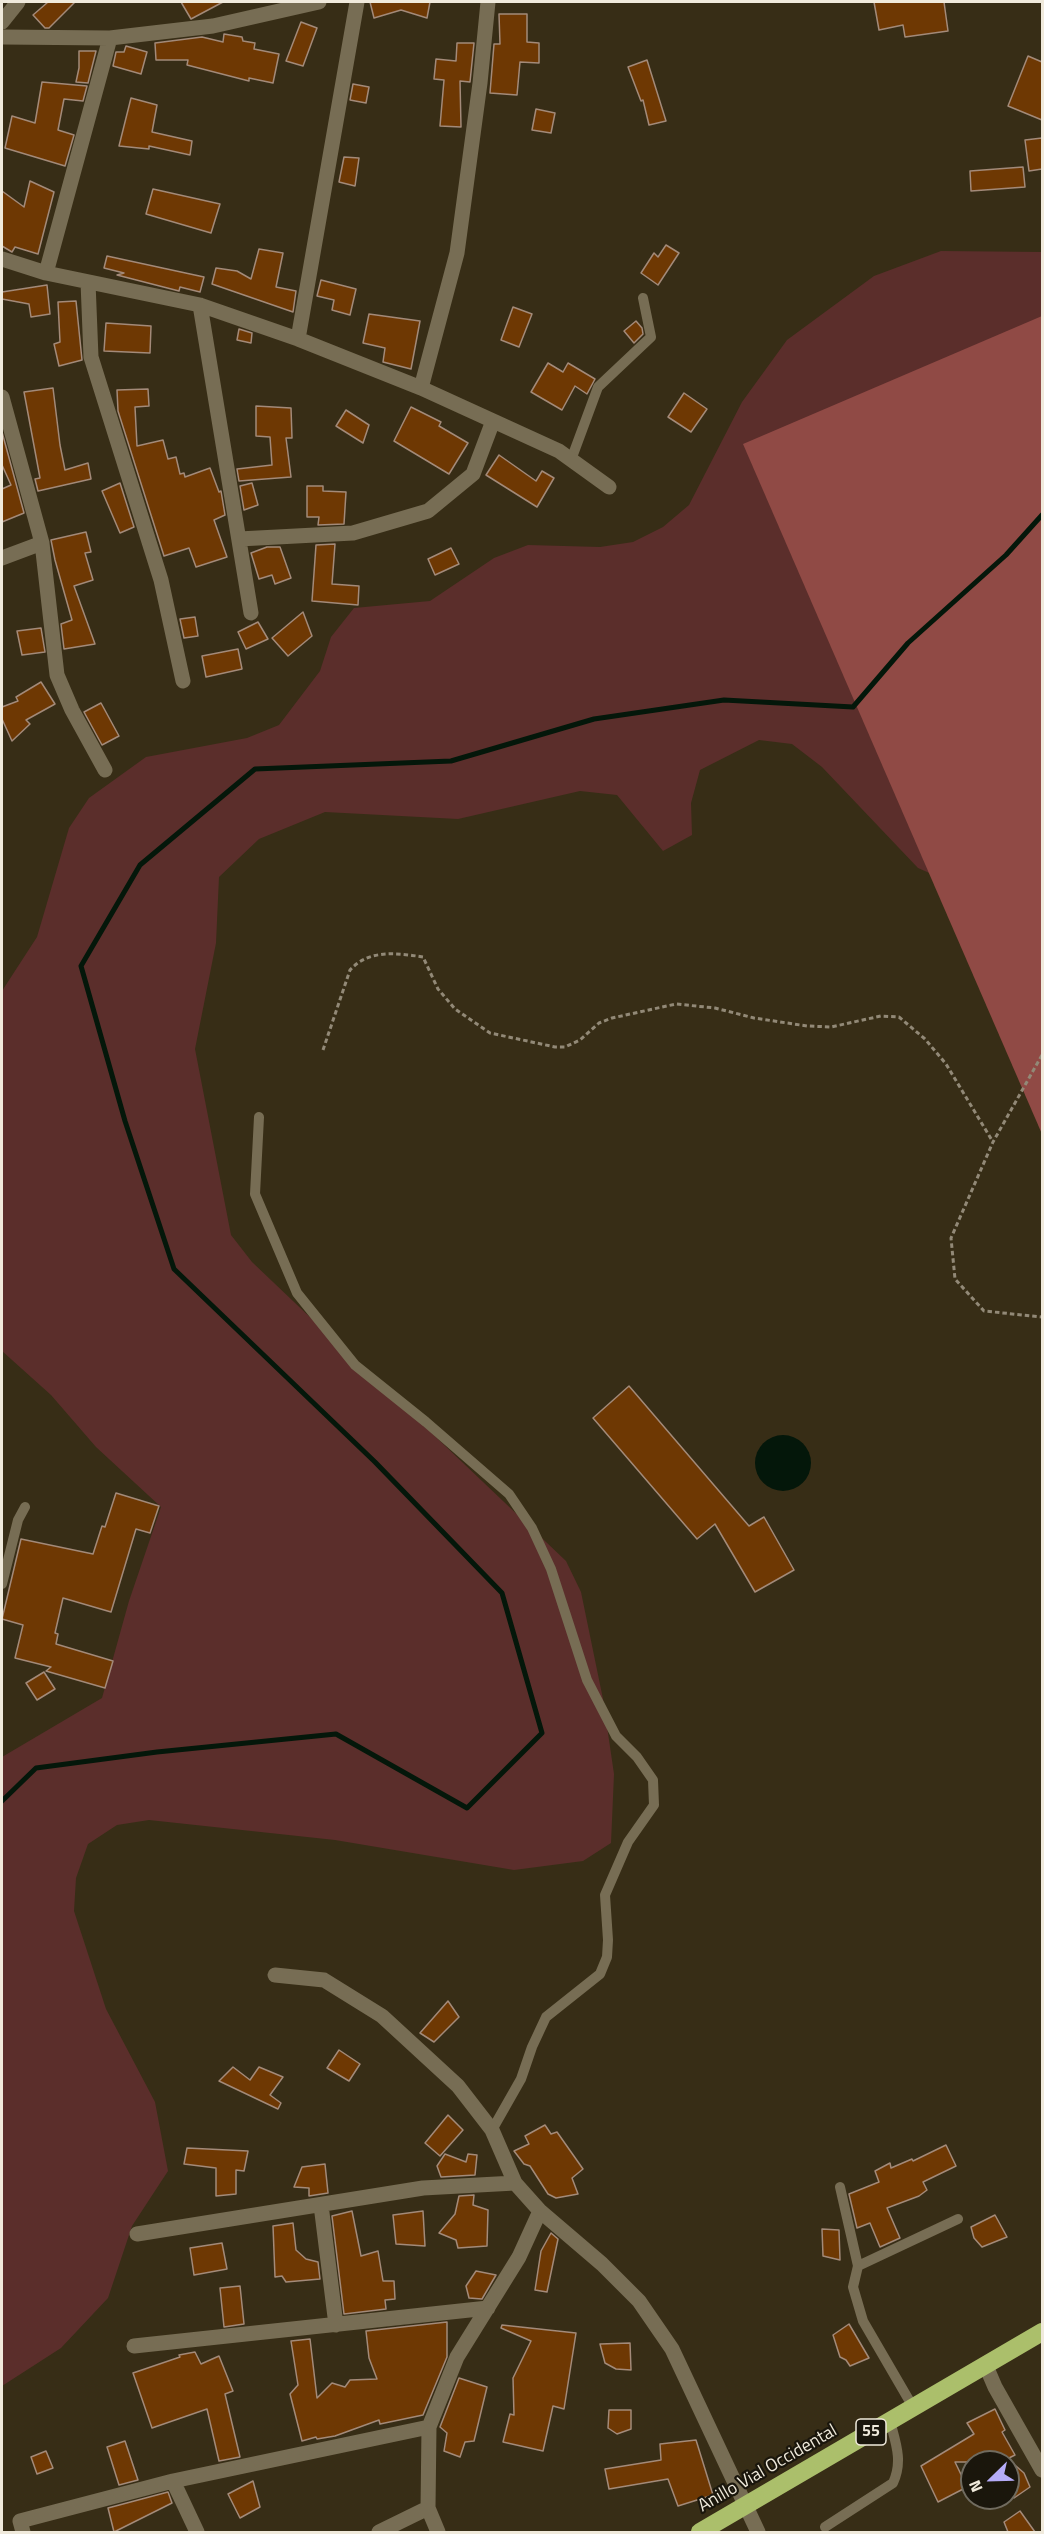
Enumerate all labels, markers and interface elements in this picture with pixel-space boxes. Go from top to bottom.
road number: 55 [856,2419,886,2445]
street label: Anillo Vial Occidental [695,2420,841,2518]
north arrow [960,2450,1020,2510]
text: N [962,2476,988,2496]

